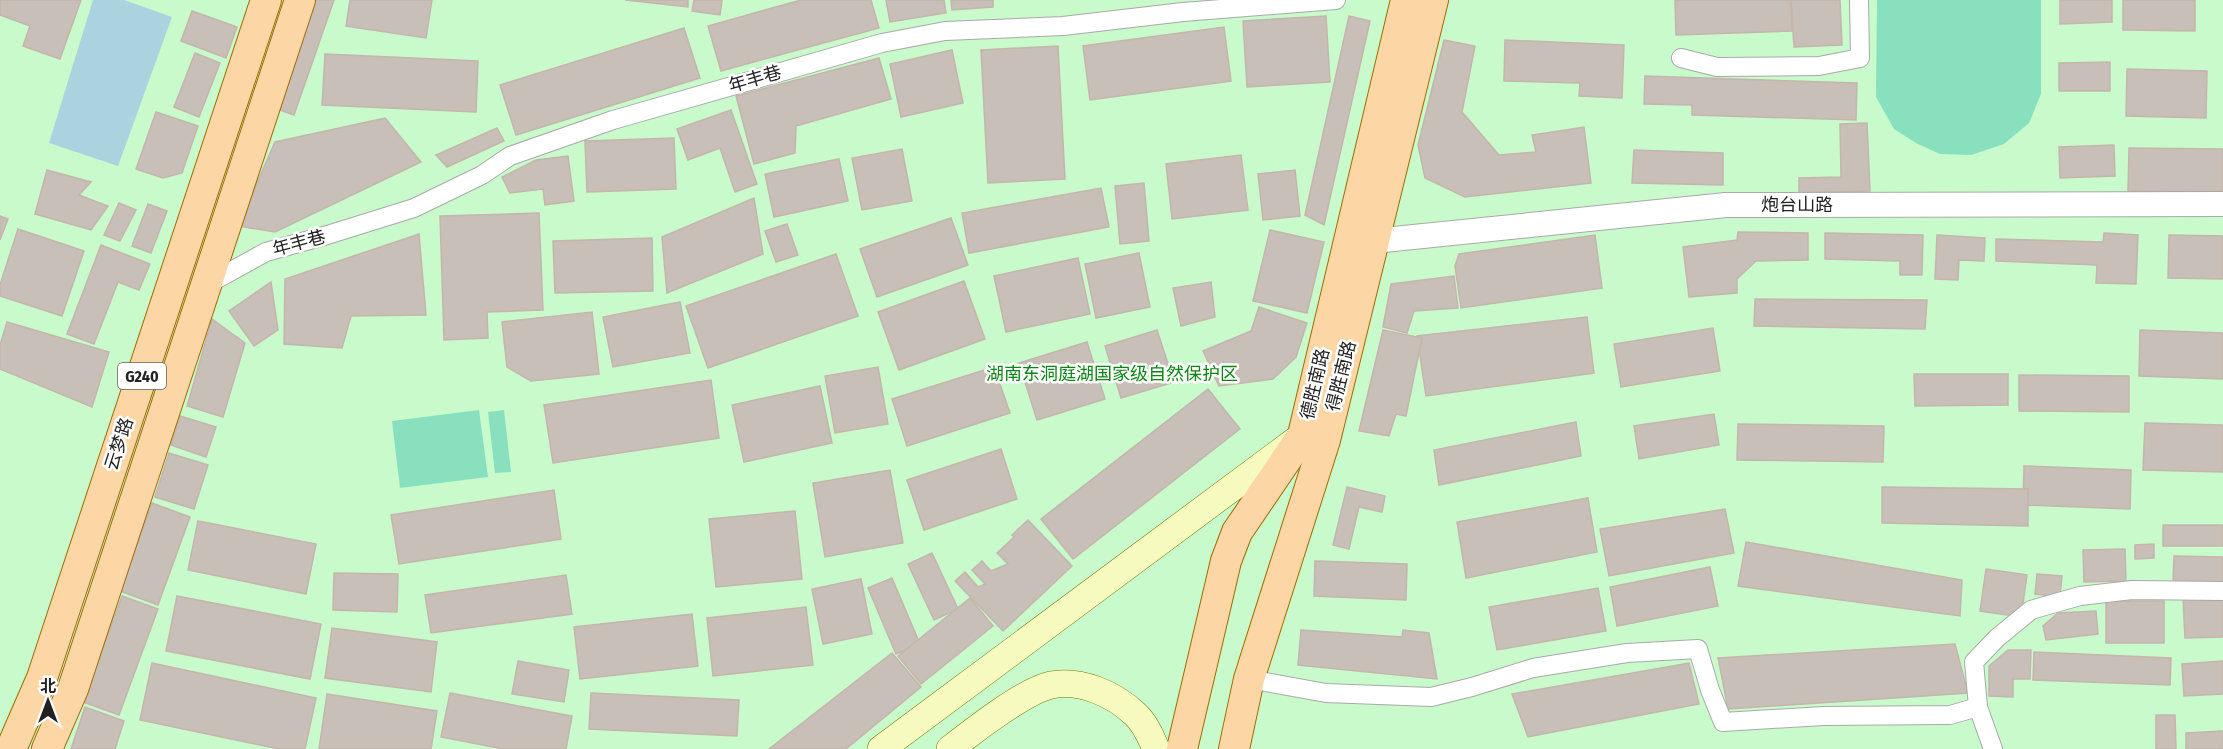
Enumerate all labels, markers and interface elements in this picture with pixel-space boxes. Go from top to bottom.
street label: 年丰巷 [726,61,784,97]
street label: 炮台山路 [1761,194,1833,216]
street label: 年丰巷 [270,225,328,261]
street label: 得胜南路 [1322,338,1360,414]
street label: 德胜南路 [1296,346,1334,422]
road number: G240 [118,363,166,389]
park label: 湖南东洞庭湖国家级自然保护区 [986,363,1238,385]
street label: 云梦路 [100,415,138,473]
north arrow [18,671,78,731]
text: 北 [40,677,56,696]

